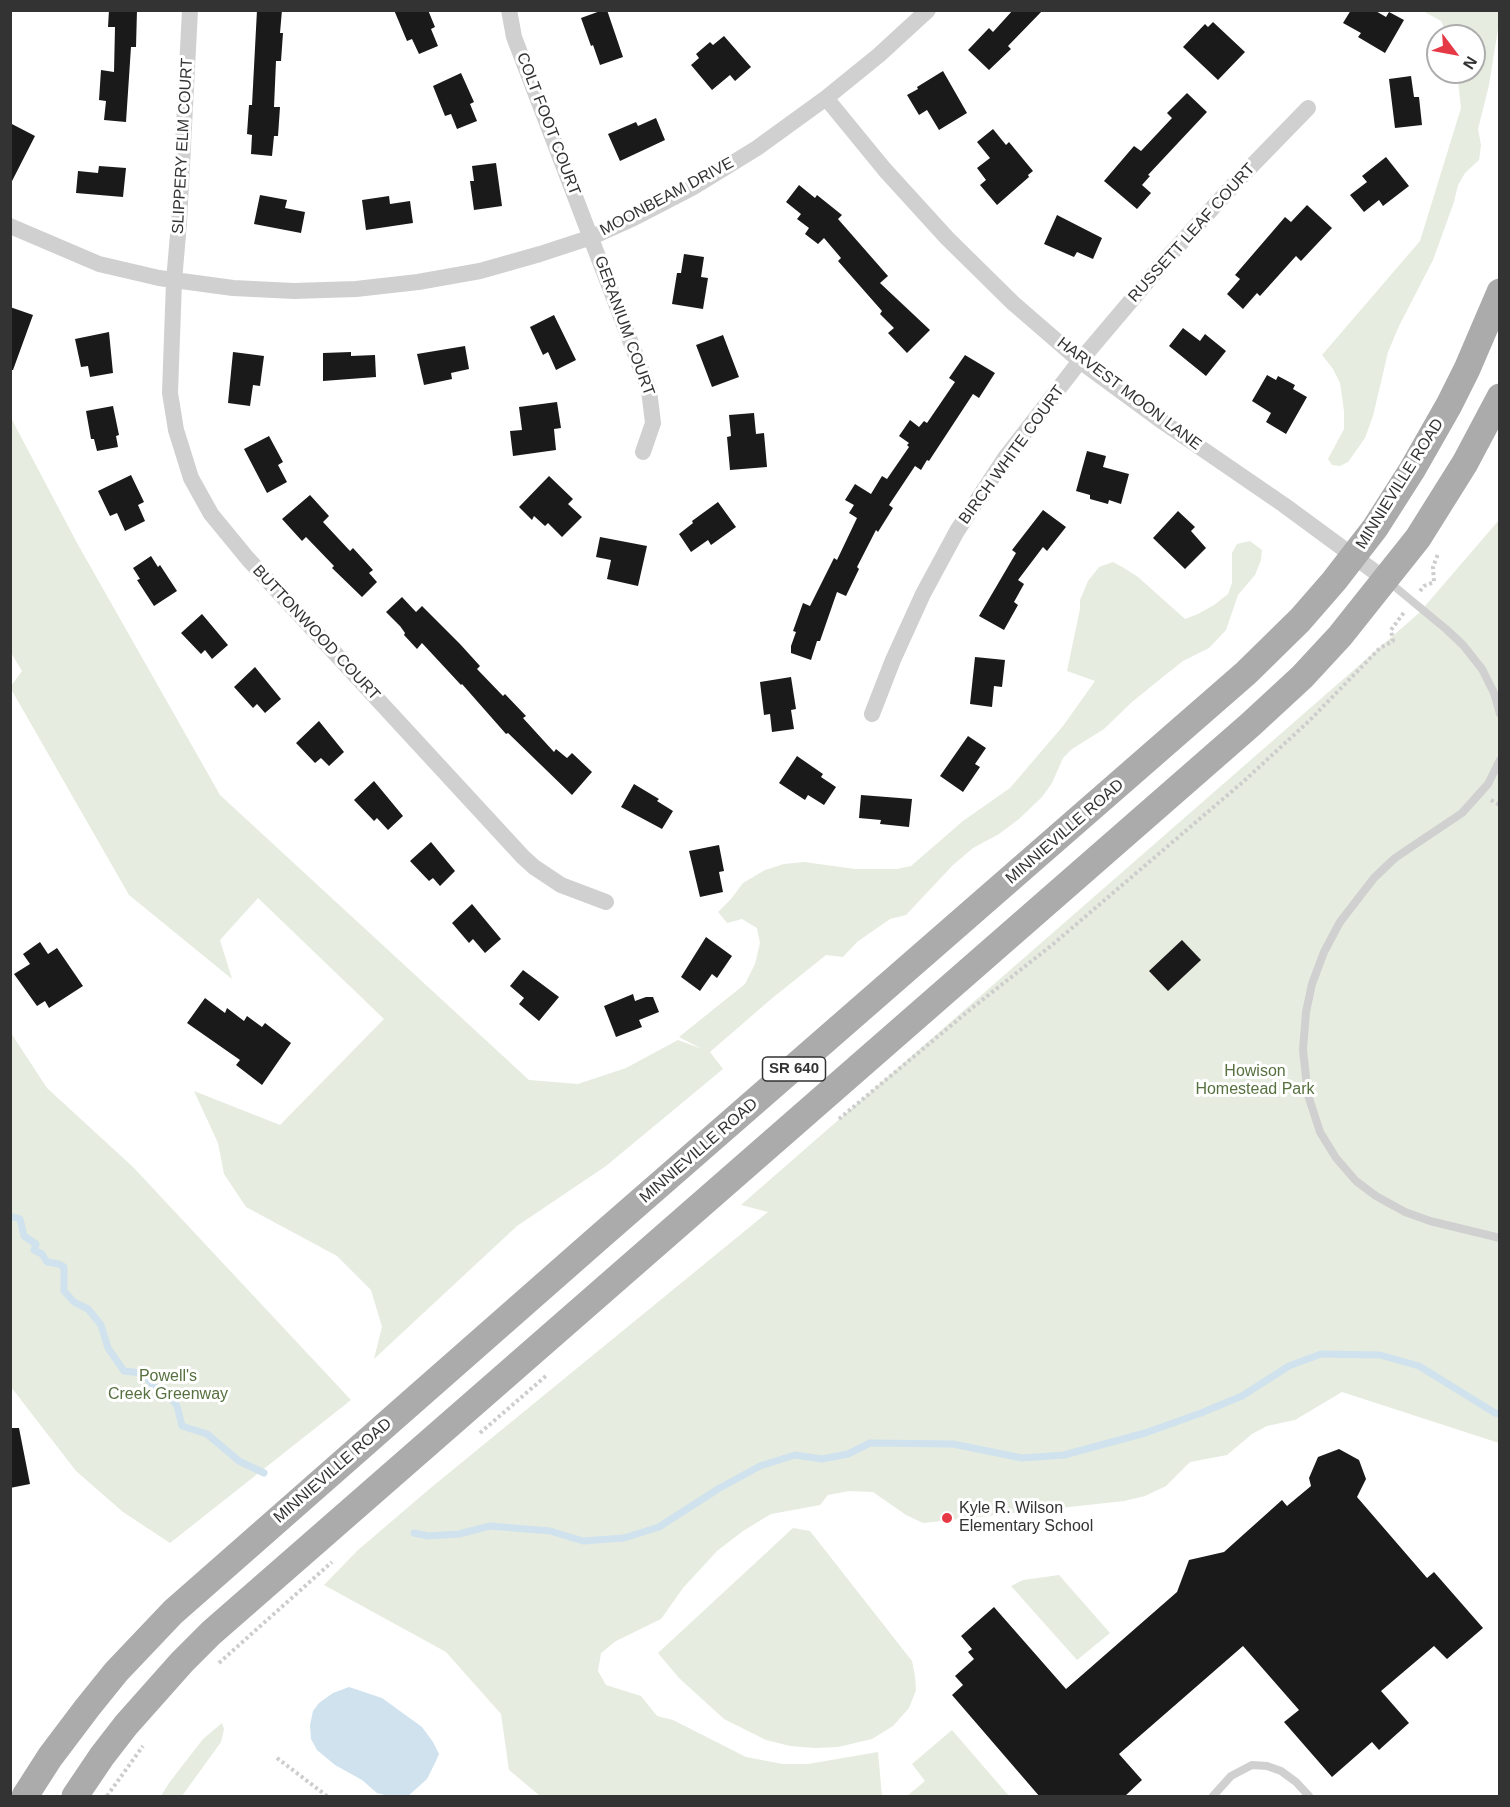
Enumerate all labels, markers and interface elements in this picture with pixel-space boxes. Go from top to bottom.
north arrow [1426,24,1486,84]
street label: COLT FOOT COURT [512,50,584,198]
text: N [1460,53,1480,72]
street label: SLIPPERY ELM COURT [169,57,197,235]
street label: MOONBEAM DRIVE [597,154,737,240]
street label: RUSSETT LEAF COURT [1125,160,1259,306]
street label: GERANIUM COURT [590,254,658,398]
street label: HARVEST MOON LANE [1053,333,1205,455]
street label: BIRCH WHITE COURT [955,382,1069,528]
street label: MINNIEVILLE ROAD [1352,415,1448,553]
street label: BUTTONWOOD COURT [248,561,384,705]
street label: MINNIEVILLE ROAD [1002,775,1128,889]
road number: SR 640 [762,1057,826,1081]
park label: Howison Homestead Park [1195,1062,1315,1100]
street label: MINNIEVILLE ROAD [636,1094,762,1208]
park label: Powell's Creek Greenway [108,1367,228,1405]
street label: MINNIEVILLE ROAD [270,1414,396,1528]
place label: Kyle R. Wilson Elementary School [959,1499,1093,1537]
marker: Kyle R. Wilson Elementary School [940,1511,954,1525]

